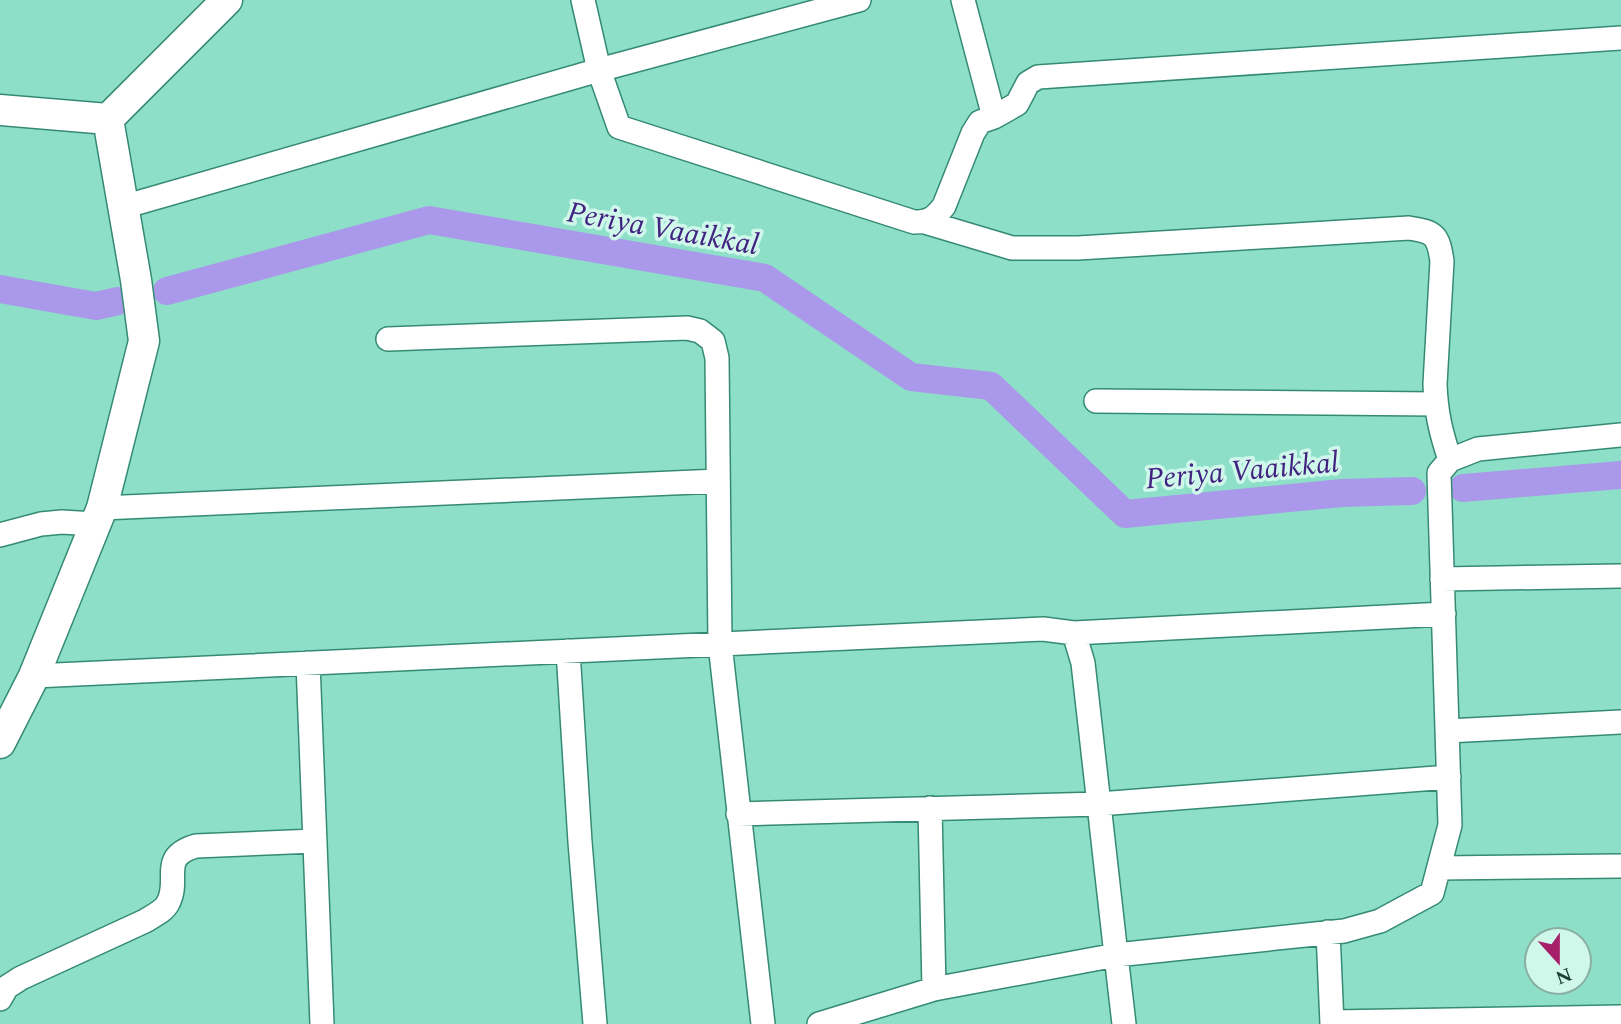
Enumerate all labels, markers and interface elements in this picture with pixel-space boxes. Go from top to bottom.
water label: Periya Vaaikkal [563,190,762,269]
water label: Periya Vaaikkal [1144,440,1341,502]
north arrow [1523,926,1593,996]
text: N [1551,959,1576,992]

